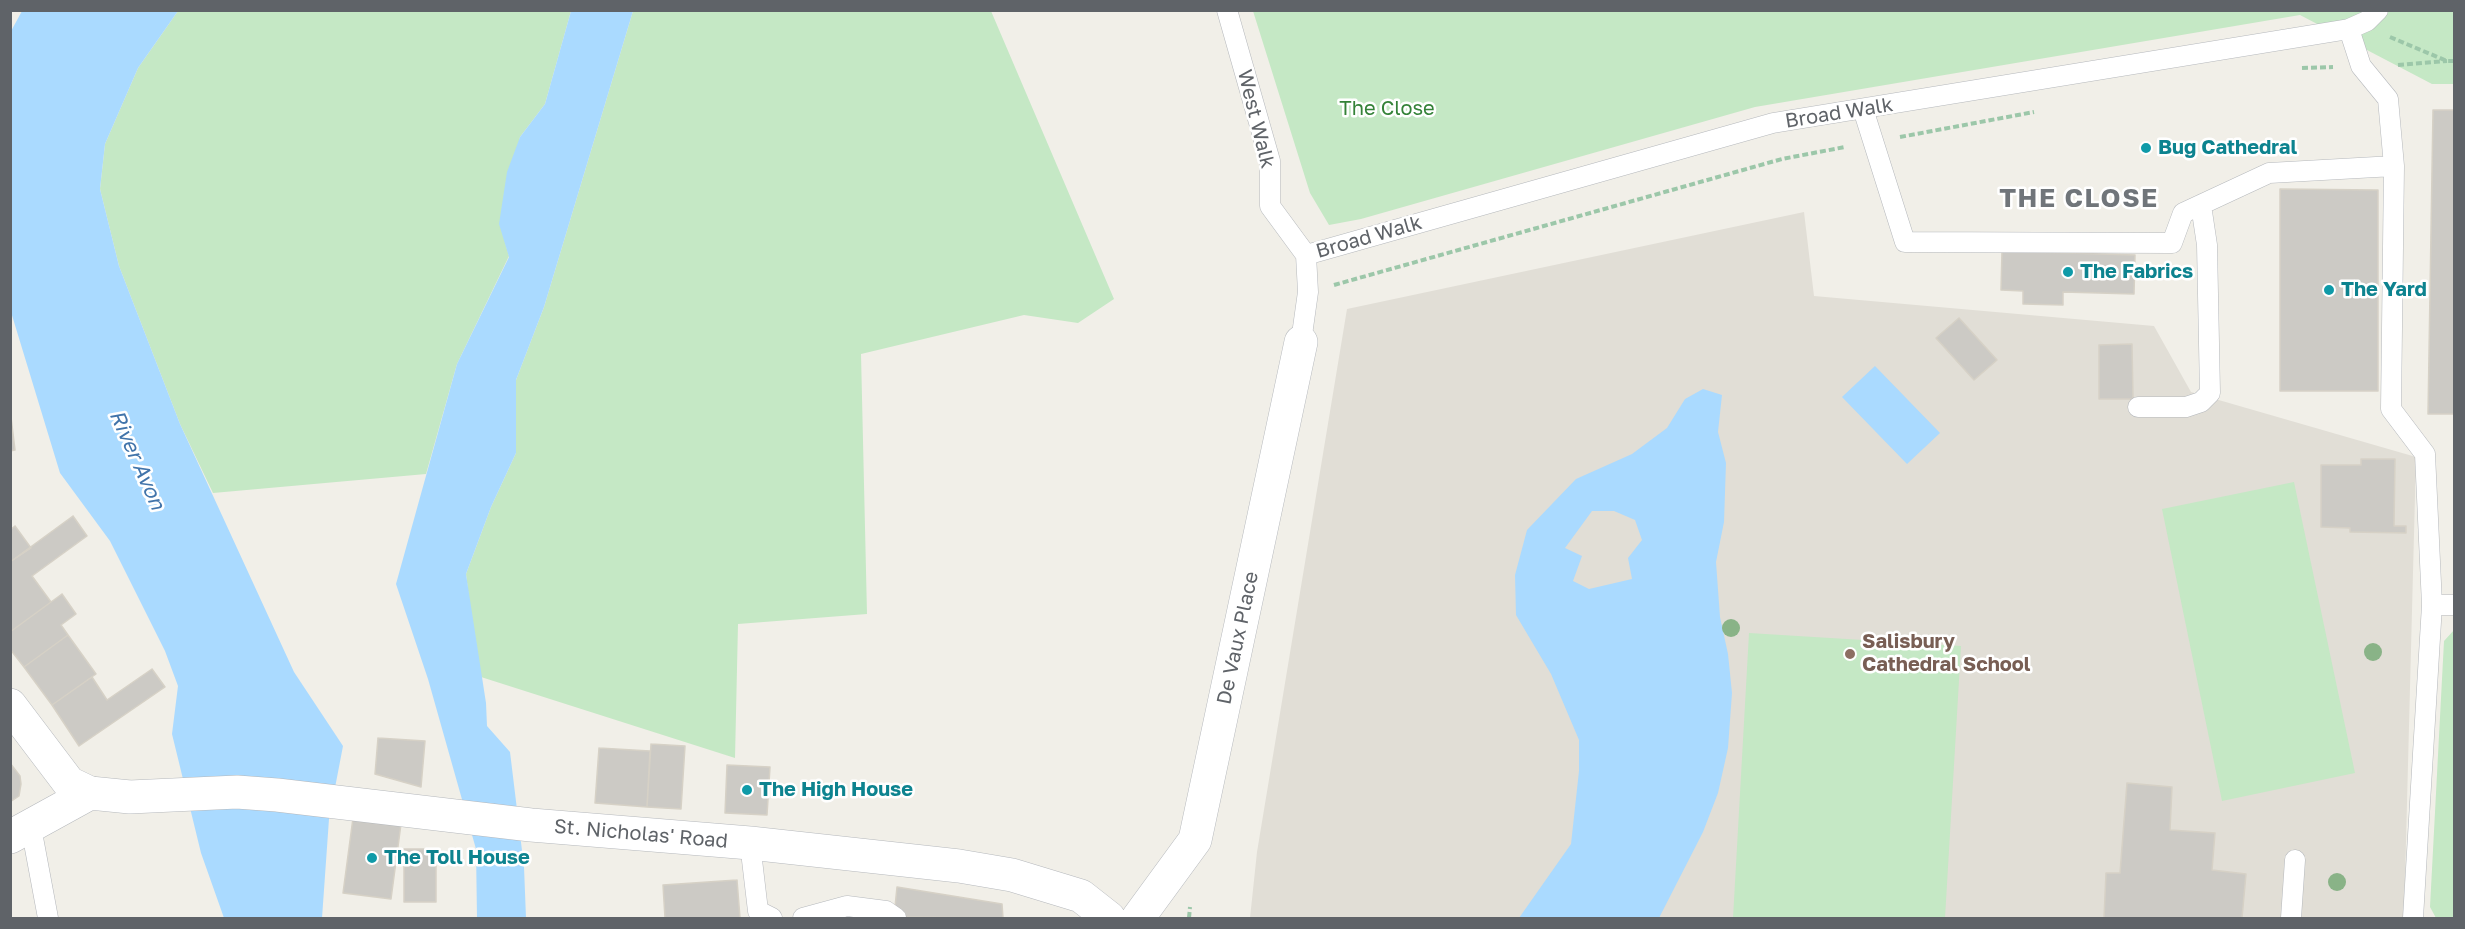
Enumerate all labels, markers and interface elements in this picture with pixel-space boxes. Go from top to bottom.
street label: West Walk [1232,67,1280,171]
street label: Broad Walk [1783,93,1895,133]
park label: The Close [1339,97,1435,121]
place label: Bug Cathedral [2158,136,2297,160]
marker: Bug Cathedral [2139,141,2153,155]
district label: THE CLOSE [1999,183,2159,215]
street label: Broad Walk [1313,210,1425,264]
place label: The Fabrics [2080,260,2193,284]
marker: The Fabrics [2061,265,2075,279]
place label: The Yard [2341,278,2427,302]
marker: The Yard [2322,283,2336,297]
water label: River Avon [104,406,170,514]
street label: De Vaux Place [1212,569,1264,707]
place label: Salisbury Cathedral School [1862,630,2031,677]
marker: Salisbury Cathedral School [1843,647,1857,661]
place label: The High House [759,778,913,802]
marker: The High House [740,783,754,797]
street label: St. Nicholas' Road [553,814,729,854]
place label: The Toll House [384,846,530,870]
marker: The Toll House [365,851,379,865]

